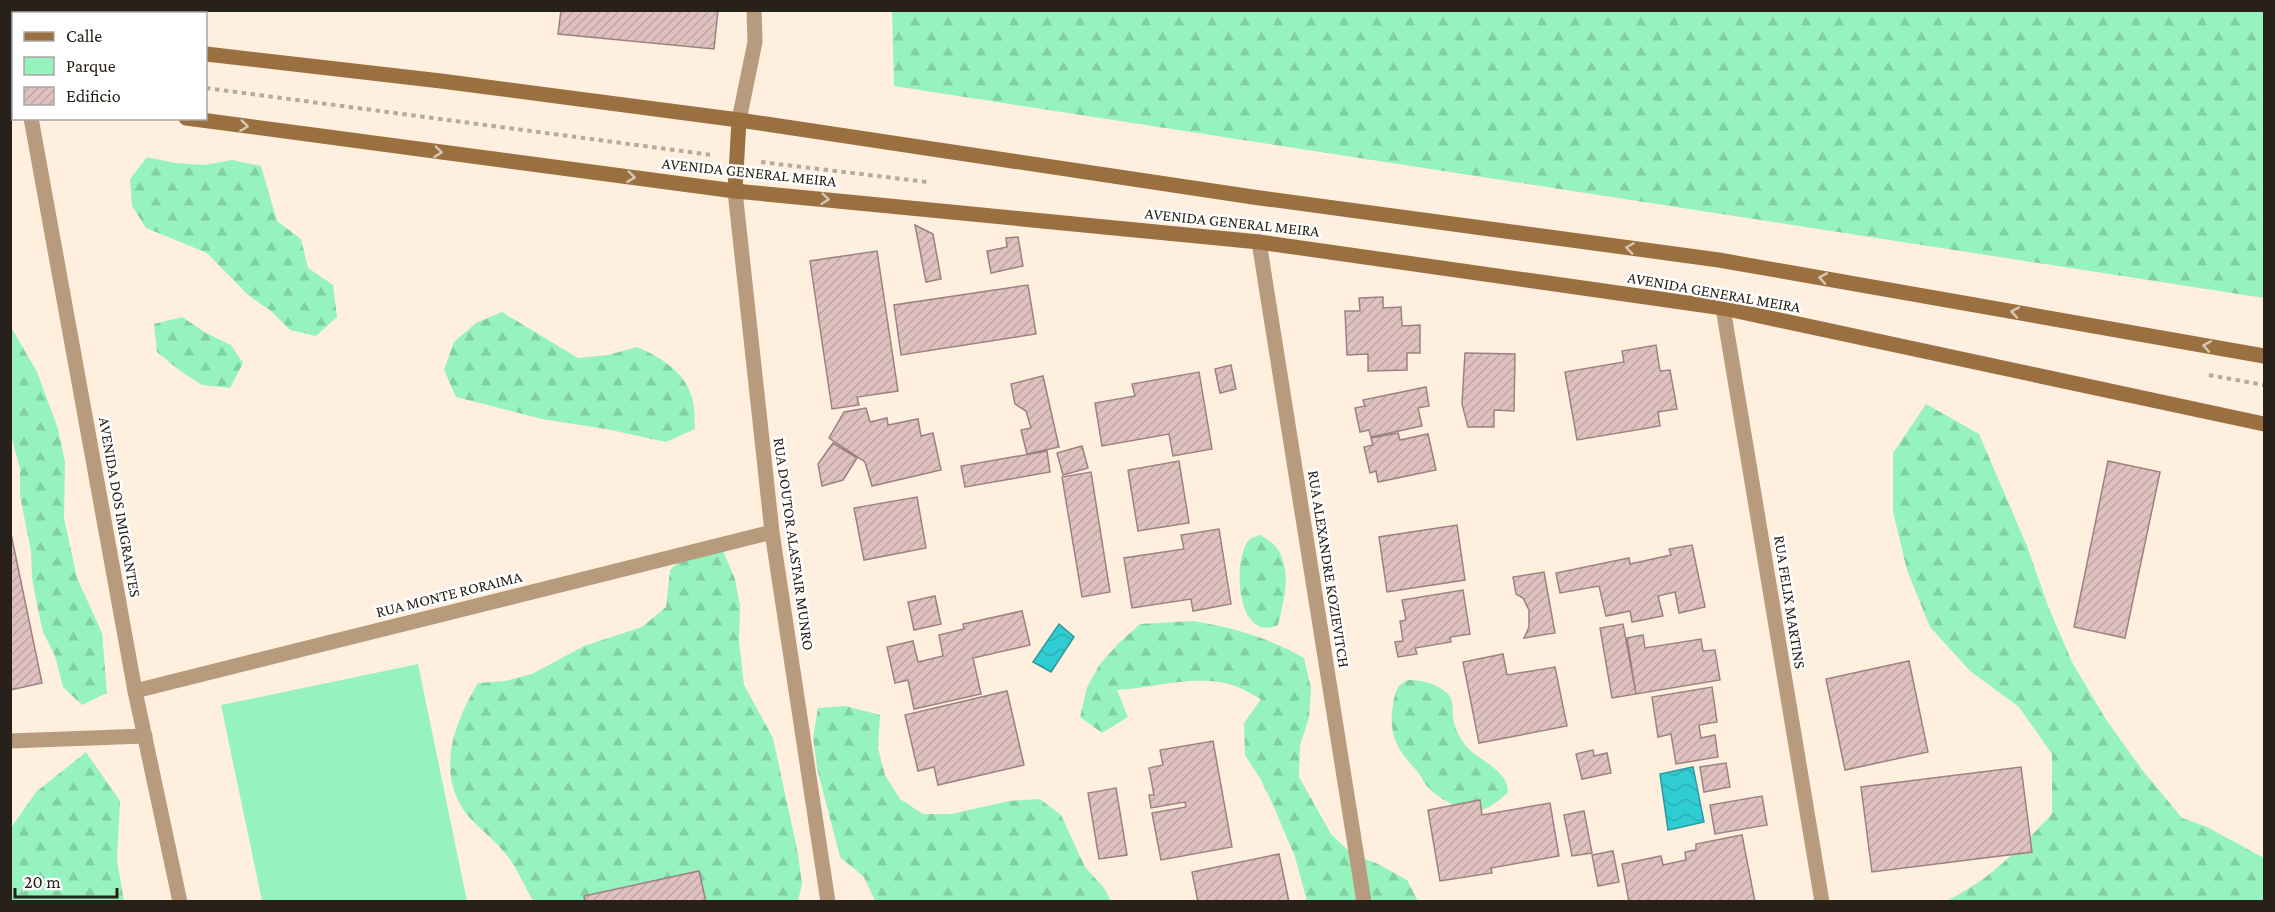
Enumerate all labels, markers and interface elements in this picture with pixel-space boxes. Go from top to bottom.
legend [12,12,207,120]
text: Calle [66,26,102,46]
text: Parque [66,56,116,76]
text: Edificio [66,86,121,106]
one-way arrow [240,120,249,132]
one-way arrow [433,145,442,157]
street label: AVENIDA GENERAL MEIRA [661,154,838,190]
one-way arrow [627,170,636,182]
one-way arrow [820,192,829,205]
street label: AVENIDA GENERAL MEIRA [1144,204,1321,240]
one-way arrow [1626,242,1635,254]
street label: AVENIDA GENERAL MEIRA [1626,268,1803,316]
one-way arrow [1818,272,1828,285]
one-way arrow [2010,306,2020,319]
one-way arrow [2202,340,2212,352]
street label: AVENIDA DOS IMIGRANTES [96,416,144,598]
street label: RUA DOUTOR ALASTAIR MUNRO [771,436,817,652]
street label: RUA ALEXANDRE KOZIEVITCH [1305,469,1353,669]
street label: RUA FELIX MARTINS [1771,534,1809,670]
street label: RUA MONTE RORAIMA [374,567,525,620]
scale bar [15,861,117,899]
text: 20 m [24,872,61,892]

